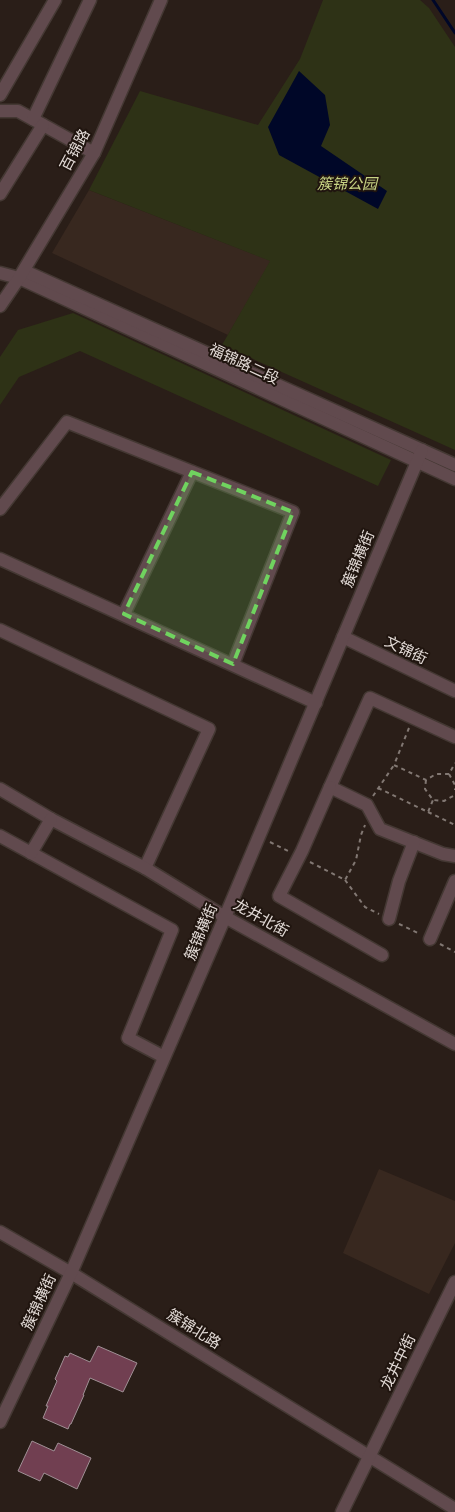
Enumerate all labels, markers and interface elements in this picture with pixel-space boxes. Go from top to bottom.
street label: 百锦路 [56,126,94,174]
park label: 簇锦公园 [317,175,379,193]
street label: 福锦路二段 [206,340,282,388]
street label: 簇锦横街 [338,528,378,590]
street label: 文锦街 [382,632,430,668]
street label: 龙井北街 [230,896,292,940]
street label: 簇锦横街 [181,901,221,963]
street label: 簇锦横街 [18,1271,60,1333]
street label: 簇锦北路 [164,1305,224,1353]
street label: 龙井中街 [377,1331,419,1393]

